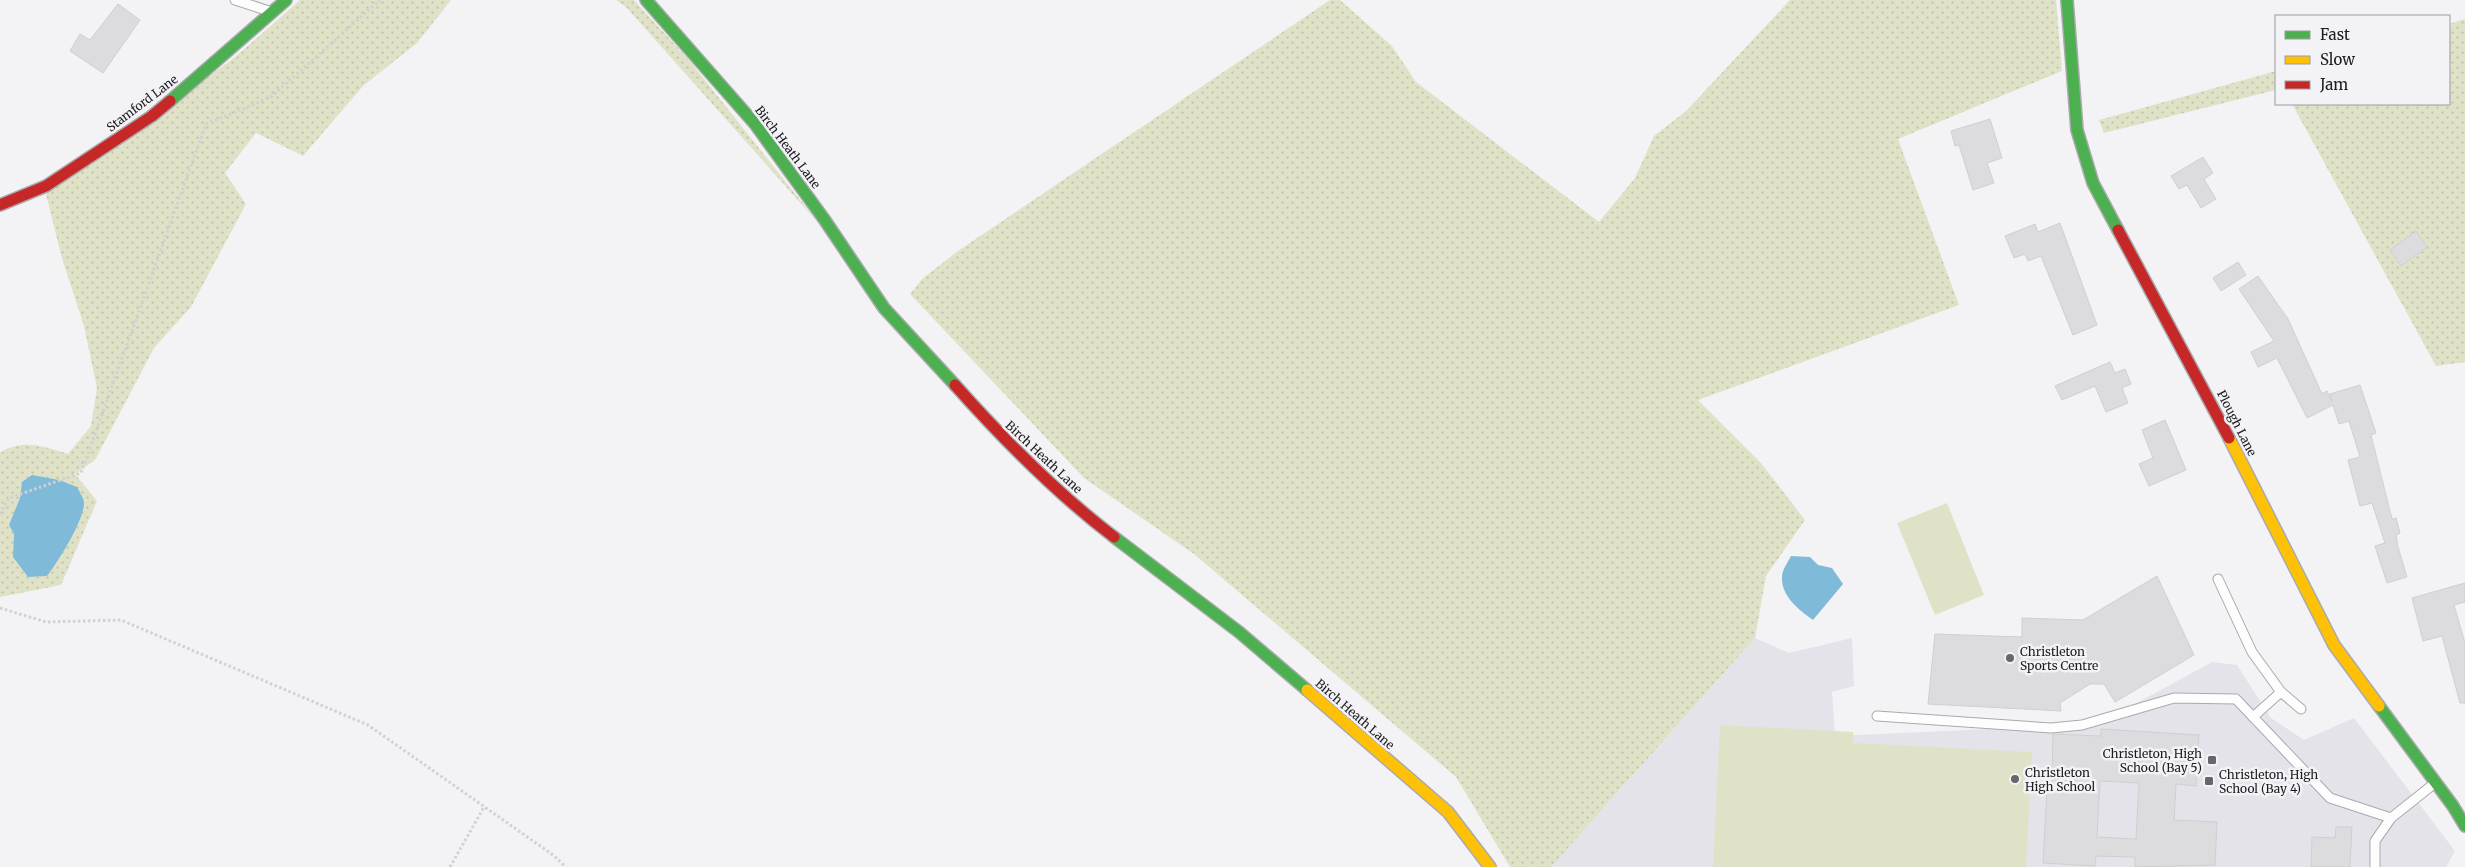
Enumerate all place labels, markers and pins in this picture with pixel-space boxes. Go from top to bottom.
place label: Christleton Sports Centre [2020,644,2098,673]
marker: Christleton Sports Centre [2004,652,2016,664]
place label: Christleton, High School (Bay 5) [2103,746,2202,775]
marker: Christleton, High School (Bay 5) [2206,754,2218,766]
place label: Christleton High School [2025,765,2096,794]
place label: Christleton, High School (Bay 4) [2219,767,2318,796]
marker: Christleton High School [2009,773,2021,785]
marker: Christleton, High School (Bay 4) [2203,775,2215,787]

